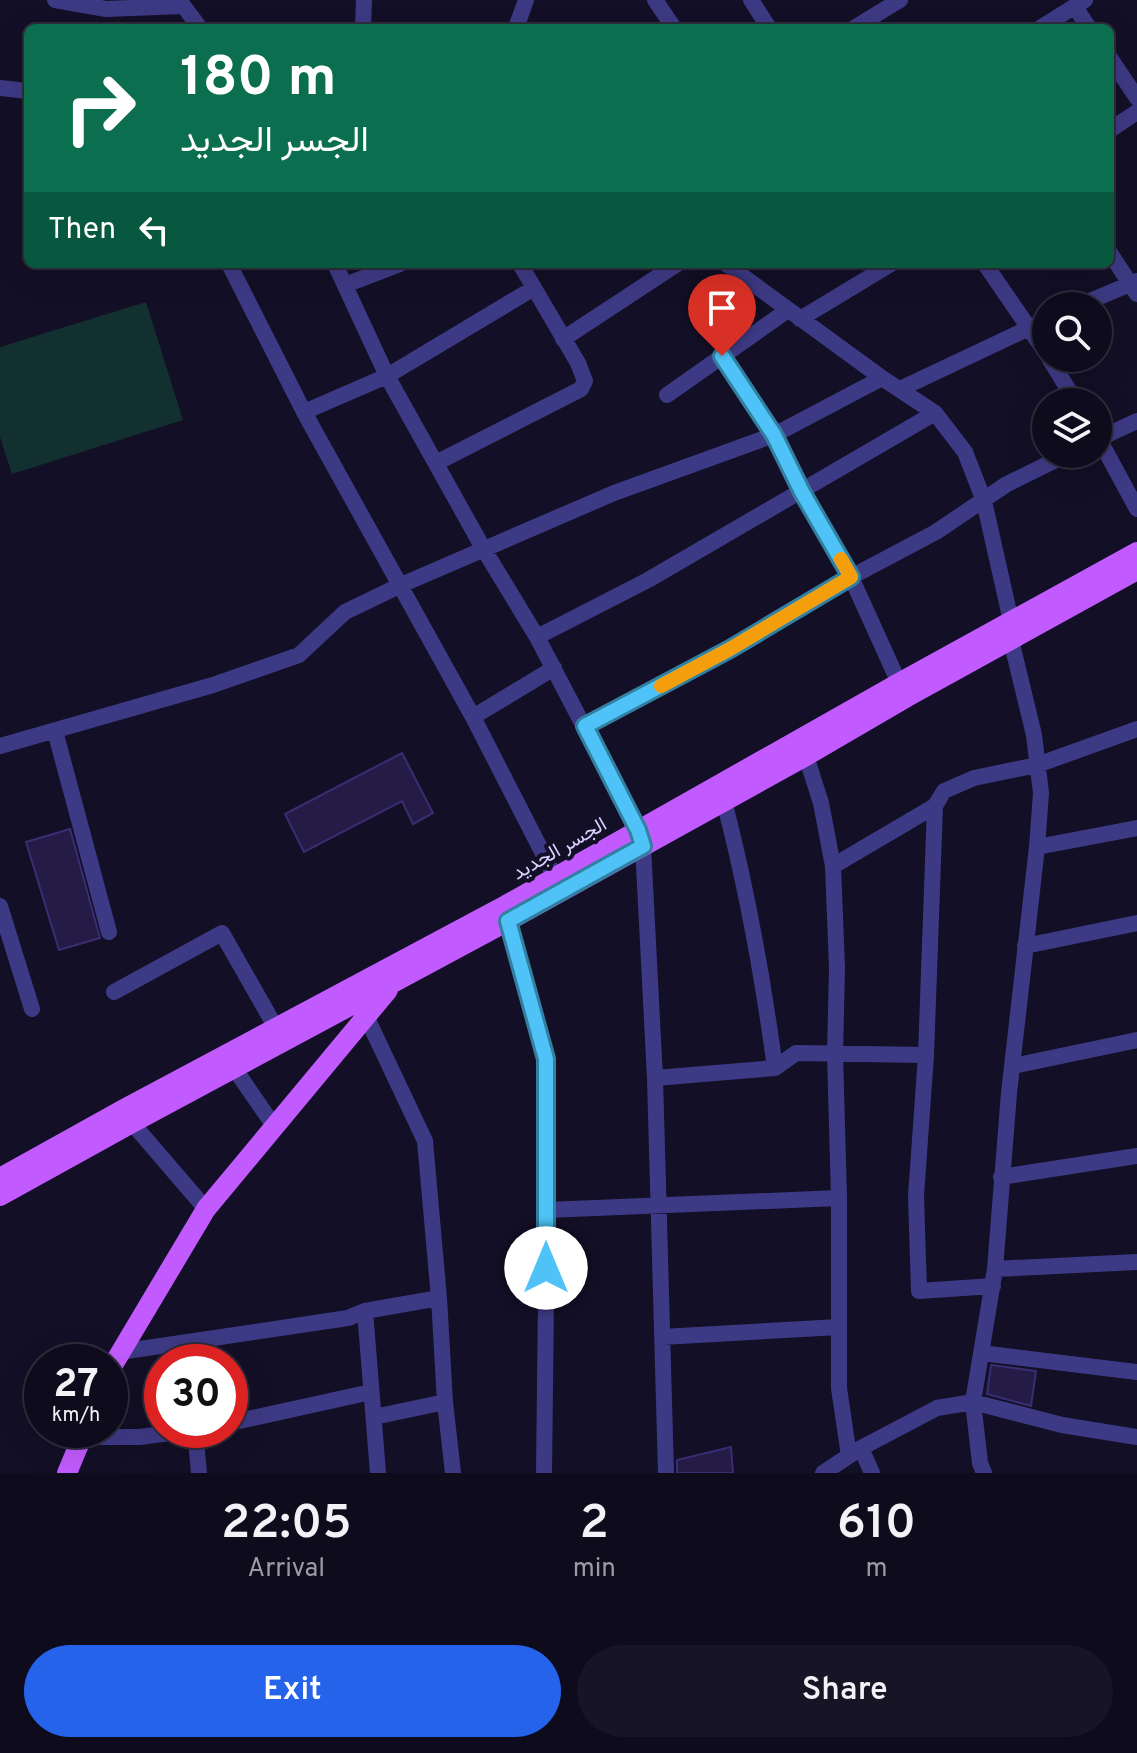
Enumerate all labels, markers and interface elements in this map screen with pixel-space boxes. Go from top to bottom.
text: 180 m [180,45,337,115]
icon: right [48,56,152,160]
text: الجسر الجديد [180,119,369,165]
icon: left [132,208,176,252]
text: Then [48,212,116,249]
pin [688,274,756,356]
icon: arrive [700,286,744,330]
map controls [1032,292,1112,468]
button: search [1032,292,1112,372]
button: layers [1032,388,1112,468]
street label: الجسر الجديد [508,812,612,887]
position arrow [504,1226,588,1310]
speed limit sign: 30 [144,1344,248,1448]
text: 27 [53,1361,99,1411]
text: km/h [52,1403,100,1429]
text: 22:05 [221,1495,352,1555]
text: 2 [580,1495,609,1555]
text: 610 [837,1495,916,1555]
text: Arrival [248,1553,325,1586]
text: min [573,1553,616,1586]
text: m [865,1553,887,1586]
button: Exit [24,1645,561,1737]
button: Share [577,1645,1113,1737]

